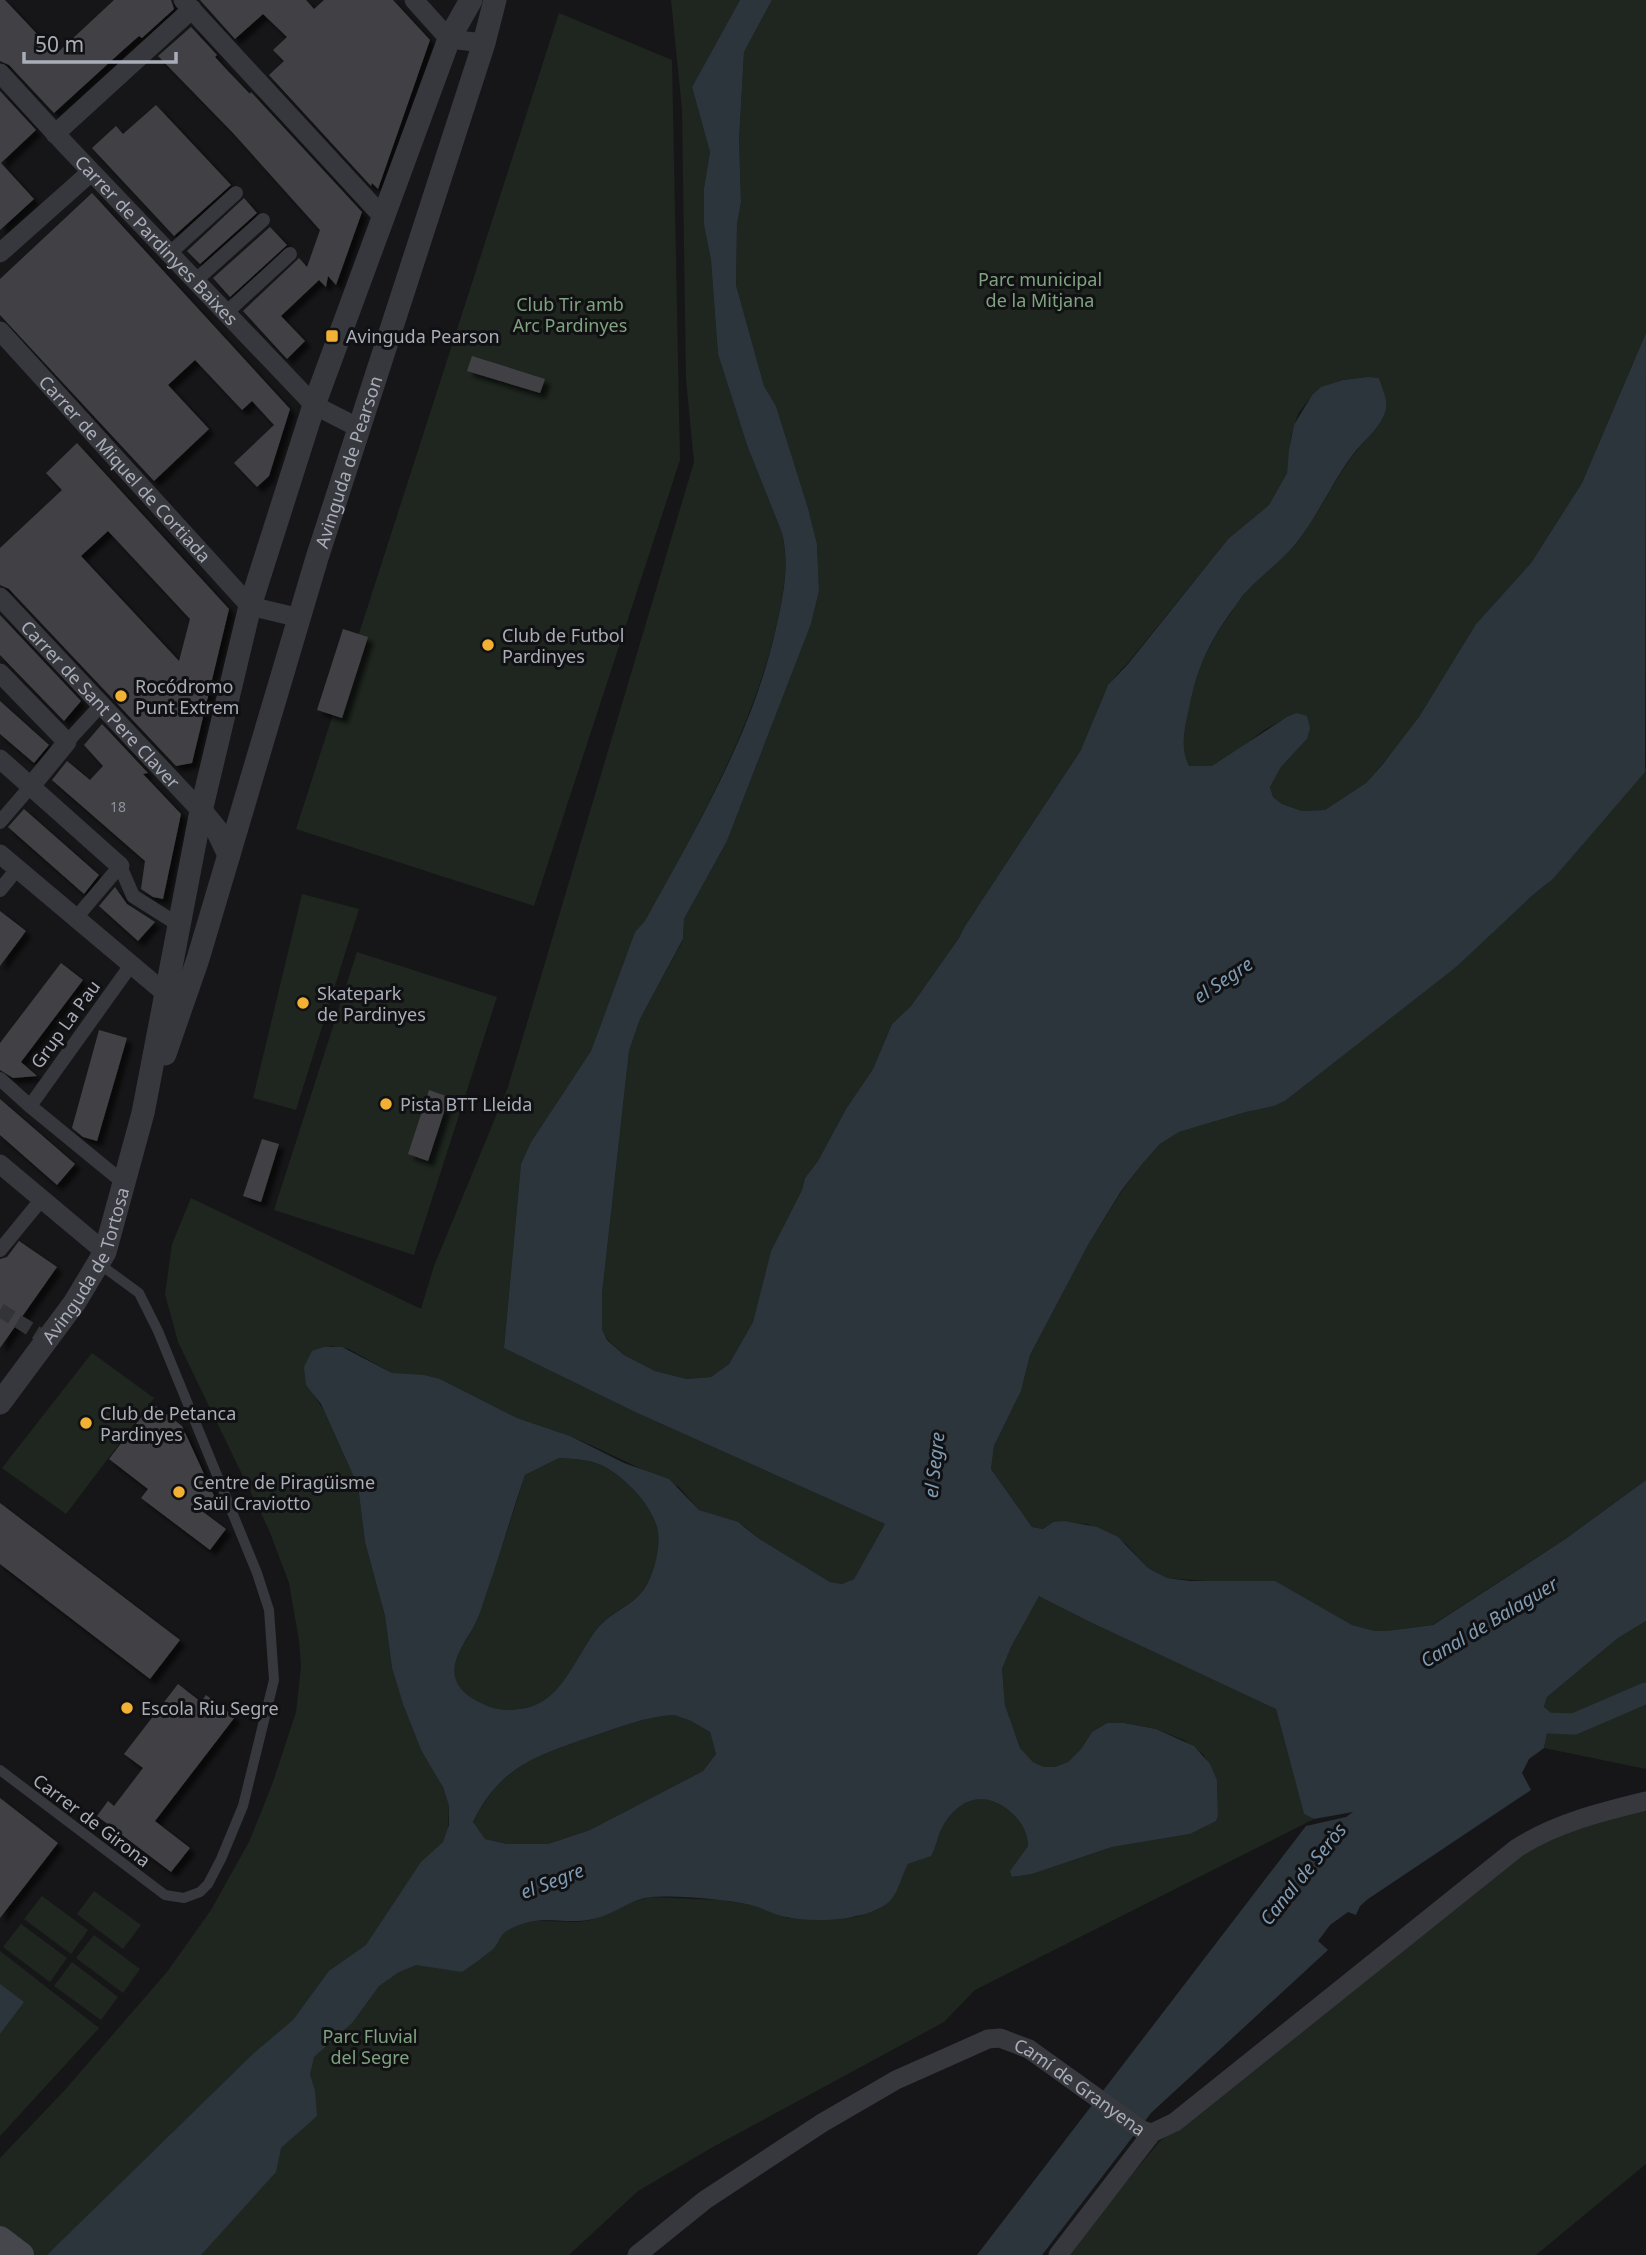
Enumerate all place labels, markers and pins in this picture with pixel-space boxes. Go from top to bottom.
place label: Avinguda Pearson [346,324,500,348]
marker: Avinguda Pearson [324,328,340,344]
place label: Club de Futbol Pardinyes [502,623,624,668]
marker: Club de Futbol Pardinyes [480,637,496,653]
place label: Rocódromo Punt Extrem [135,674,239,719]
marker: Rocódromo Punt Extrem [113,688,129,704]
place label: Skatepark de Pardinyes [317,981,426,1026]
marker: Skatepark de Pardinyes [295,995,311,1011]
place label: Pista BTT Lleida [400,1092,532,1116]
marker: Pista BTT Lleida [378,1096,394,1112]
place label: Club de Petanca Pardinyes [100,1401,236,1446]
marker: Club de Petanca Pardinyes [78,1415,94,1431]
place label: Centre de Piragüisme Saül Craviotto [193,1470,375,1515]
marker: Centre de Piragüisme Saül Craviotto [171,1484,187,1500]
place label: Escola Riu Segre [141,1696,279,1720]
marker: Escola Riu Segre [119,1700,135,1716]

